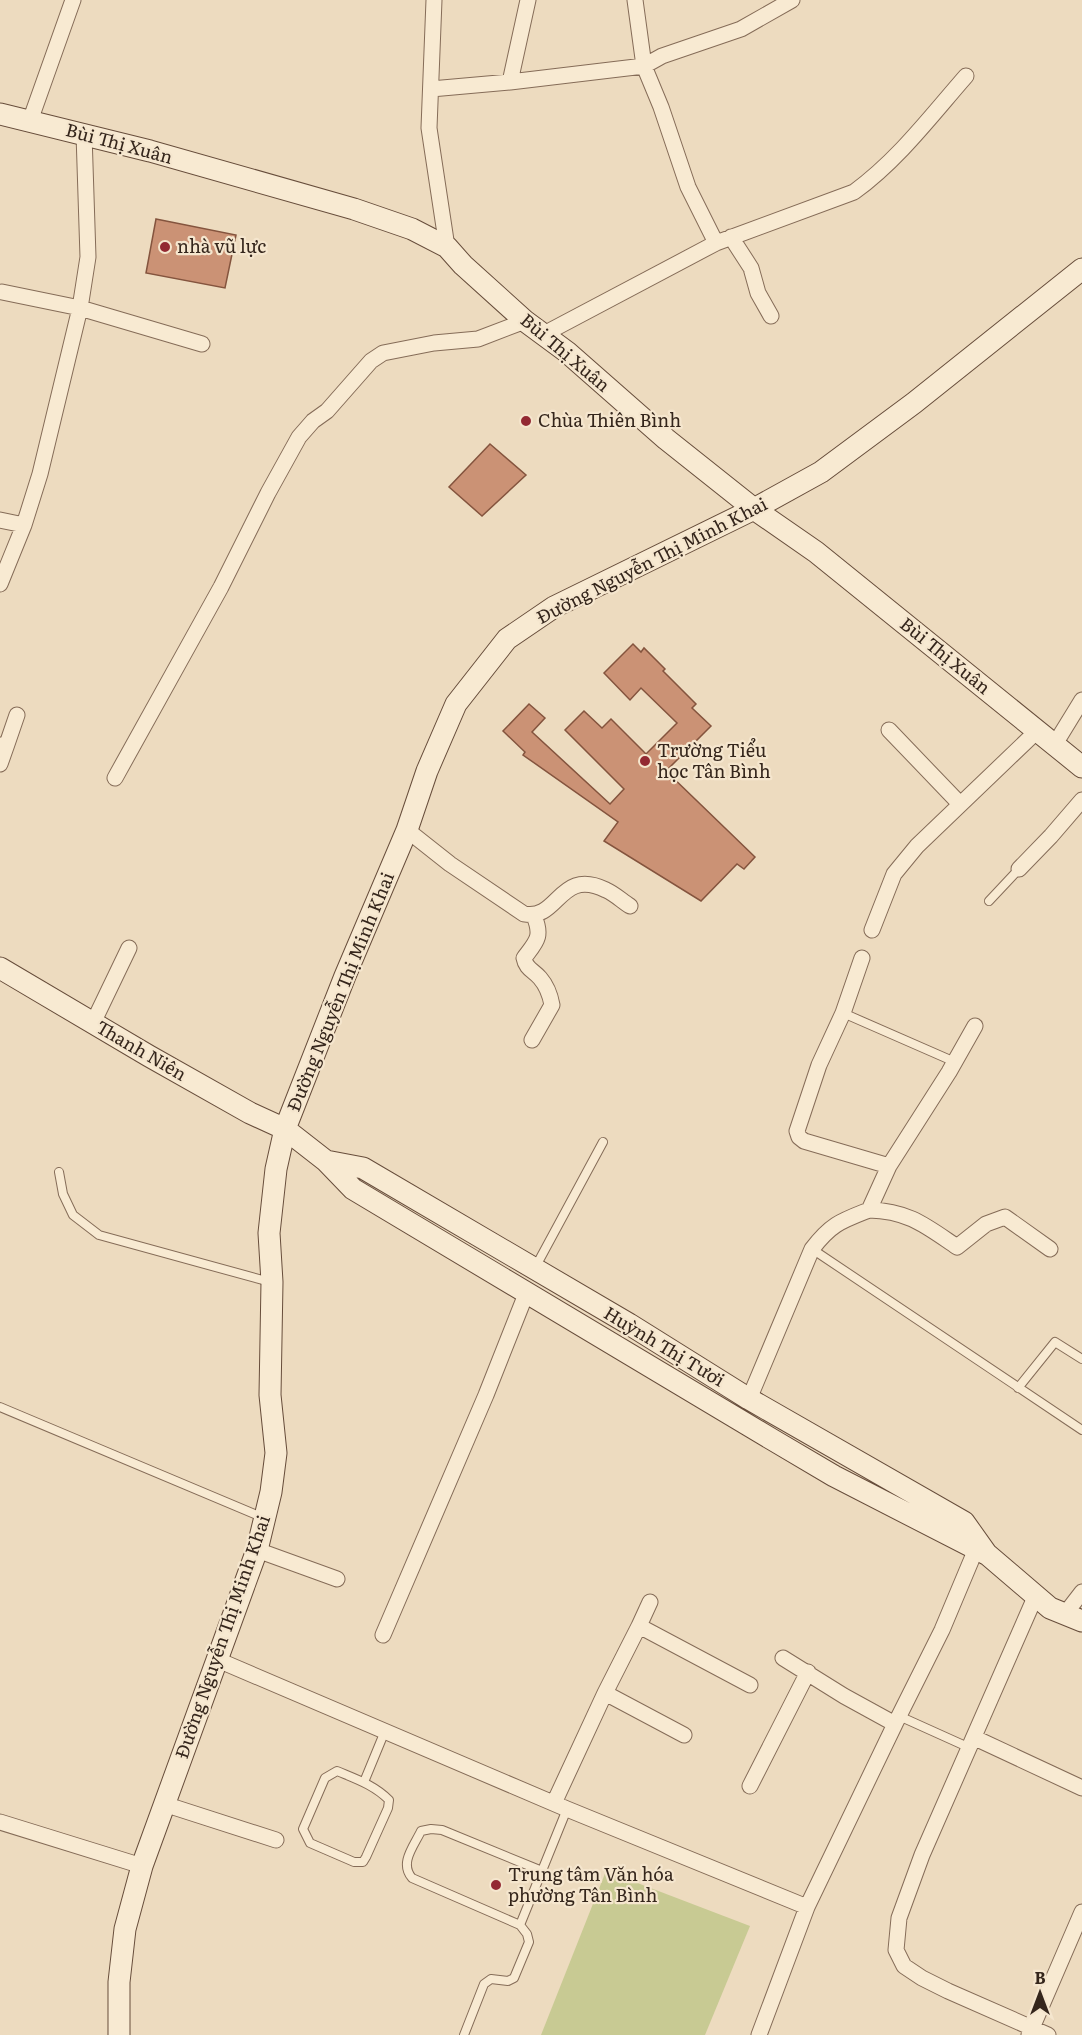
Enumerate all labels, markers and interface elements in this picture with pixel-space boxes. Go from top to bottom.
street label: Bùi Thị Xuân [63,115,176,170]
place label: nhà vũ lực [177,232,266,259]
marker: nhà vũ lực [158,240,172,254]
street label: Bùi Thị Xuân [515,306,617,398]
place label: Chùa Thiên Bình [538,406,681,433]
marker: Chùa Thiên Bình [519,414,533,428]
street label: Đường Nguyễn Thị Minh Khai [531,490,772,630]
street label: Bùi Thị Xuân [895,610,997,700]
place label: Trường Tiểu học Tân Bình [657,736,771,784]
marker: Trường Tiểu học Tân Bình [638,754,652,768]
street label: Đường Nguyễn Thị Minh Khai [279,868,400,1115]
street label: Thanh Niên [91,1013,192,1087]
street label: Huỳnh Thị Tươi [599,1299,730,1393]
street label: Đường Nguyễn Thị Minh Khai [167,1511,276,1762]
place label: Trung tâm Văn hóa phường Tân Bình [508,1860,674,1908]
marker: Trung tâm Văn hóa phường Tân Bình [489,1878,503,1892]
north arrow [1010,1963,1070,2023]
text: B [1034,1965,1046,1989]

